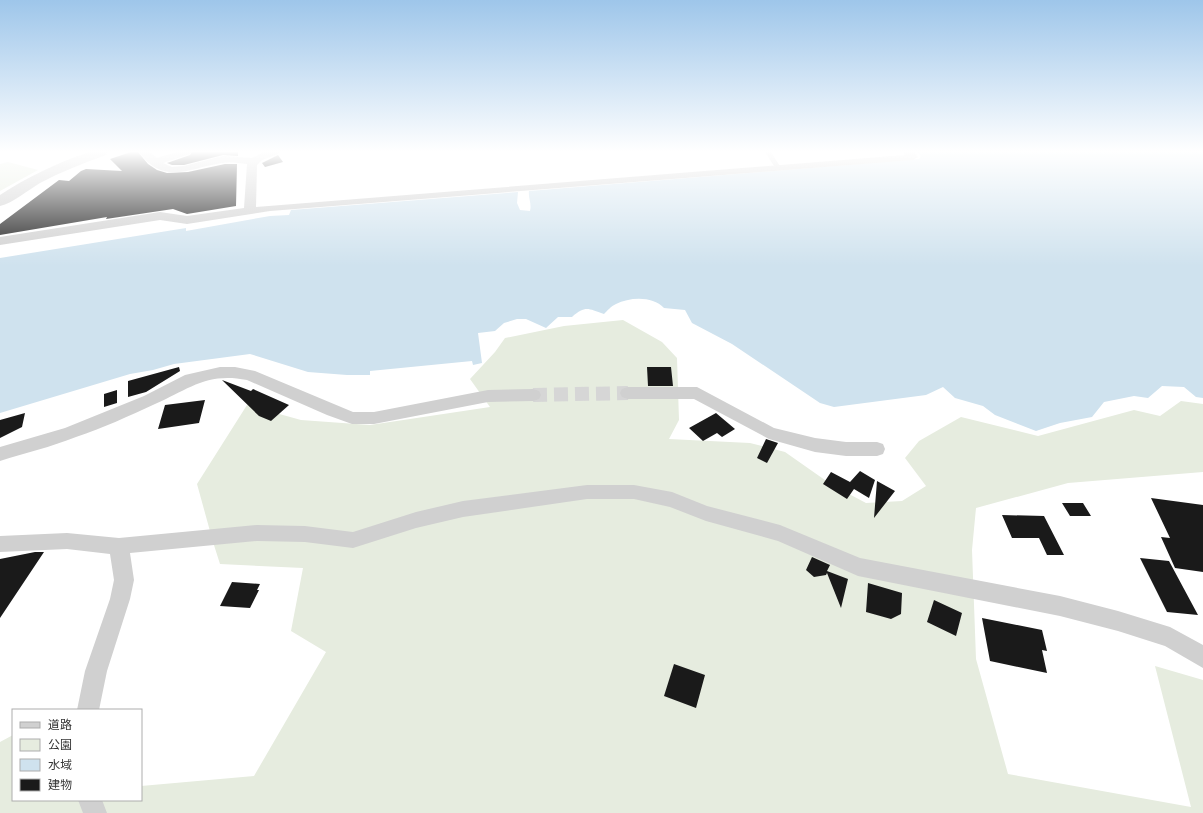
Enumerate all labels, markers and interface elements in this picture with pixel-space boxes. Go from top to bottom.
legend [12,709,142,801]
text: 道路 [48,716,72,733]
text: 公園 [48,736,72,753]
text: 水域 [48,756,72,773]
text: 建物 [48,776,72,793]

